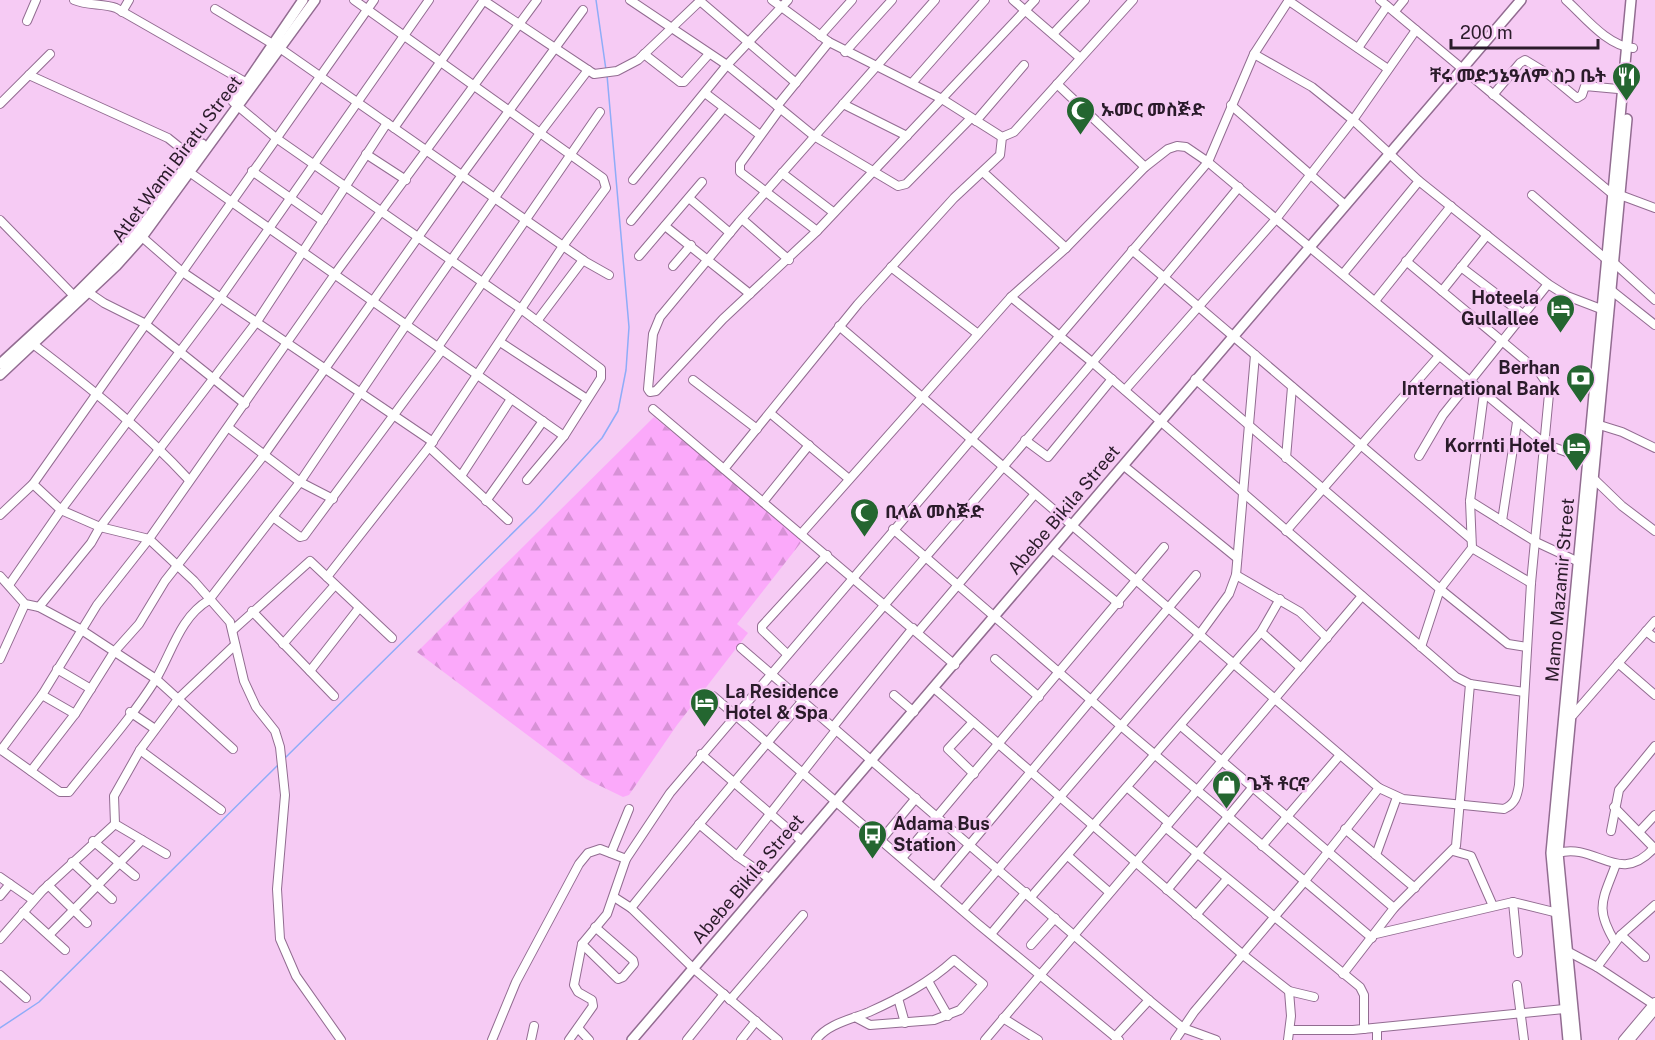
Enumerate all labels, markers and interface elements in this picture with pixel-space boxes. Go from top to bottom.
scale bar [1451,12,1598,50]
text: 200 m [1460,22,1513,43]
restaurant icon: ቸሩ መድኃኔዓለም ስጋ ቤት [1611,60,1643,102]
place label: ቸሩ መድኃኔዓለም ስጋ ቤት [1430,65,1606,86]
street label: Atlet Wami Biratu Street [107,72,246,246]
mosque icon: ኡመር መስጅድ [1064,94,1096,136]
place label: ኡመር መስጅድ [1101,99,1205,120]
place label: Hoteela Gullallee [1461,287,1539,329]
hotel icon: Hoteela Gullallee [1544,292,1576,334]
place label: Berhan International Bank [1402,357,1561,399]
bank icon: Berhan International Bank [1565,362,1597,404]
hotel icon: Korrnti Hotel [1561,430,1593,472]
place label: Korrnti Hotel [1445,435,1556,456]
street label: Abebe Bikila Street [1003,441,1124,579]
mosque icon: ቢላል መስጅድ [848,496,880,538]
street label: Mamo Mazamir Street [1541,497,1578,683]
place label: ቢላል መስጅድ [885,501,984,522]
place label: La Residence Hotel & Spa [725,681,839,723]
hotel icon: La Residence Hotel & Spa [688,686,720,728]
shop icon: ጌች ቶርኖ [1210,768,1242,810]
place label: ጌች ቶርኖ [1247,773,1310,794]
street label: Abebe Bikila Street [687,810,808,948]
place label: Adama Bus Station [893,813,990,855]
bus stop icon: Adama Bus Station [856,818,888,860]

